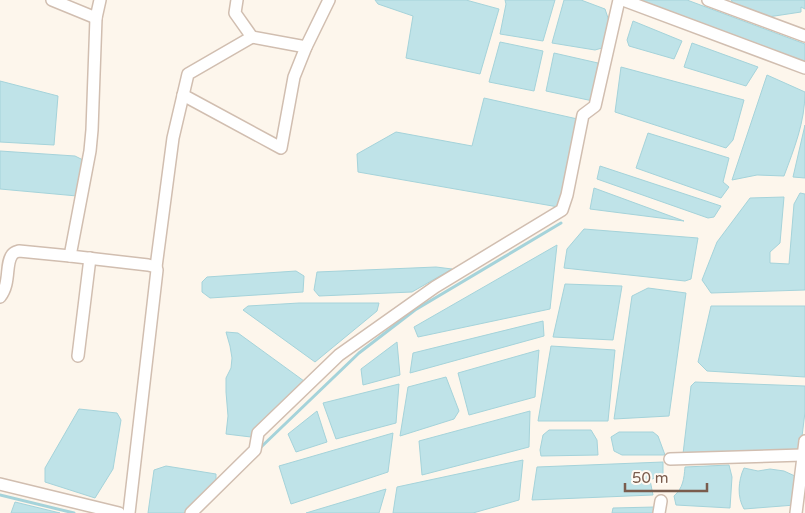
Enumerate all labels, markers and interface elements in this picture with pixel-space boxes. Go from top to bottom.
scale bar [625,460,708,492]
text: 50 m [632,469,669,487]

